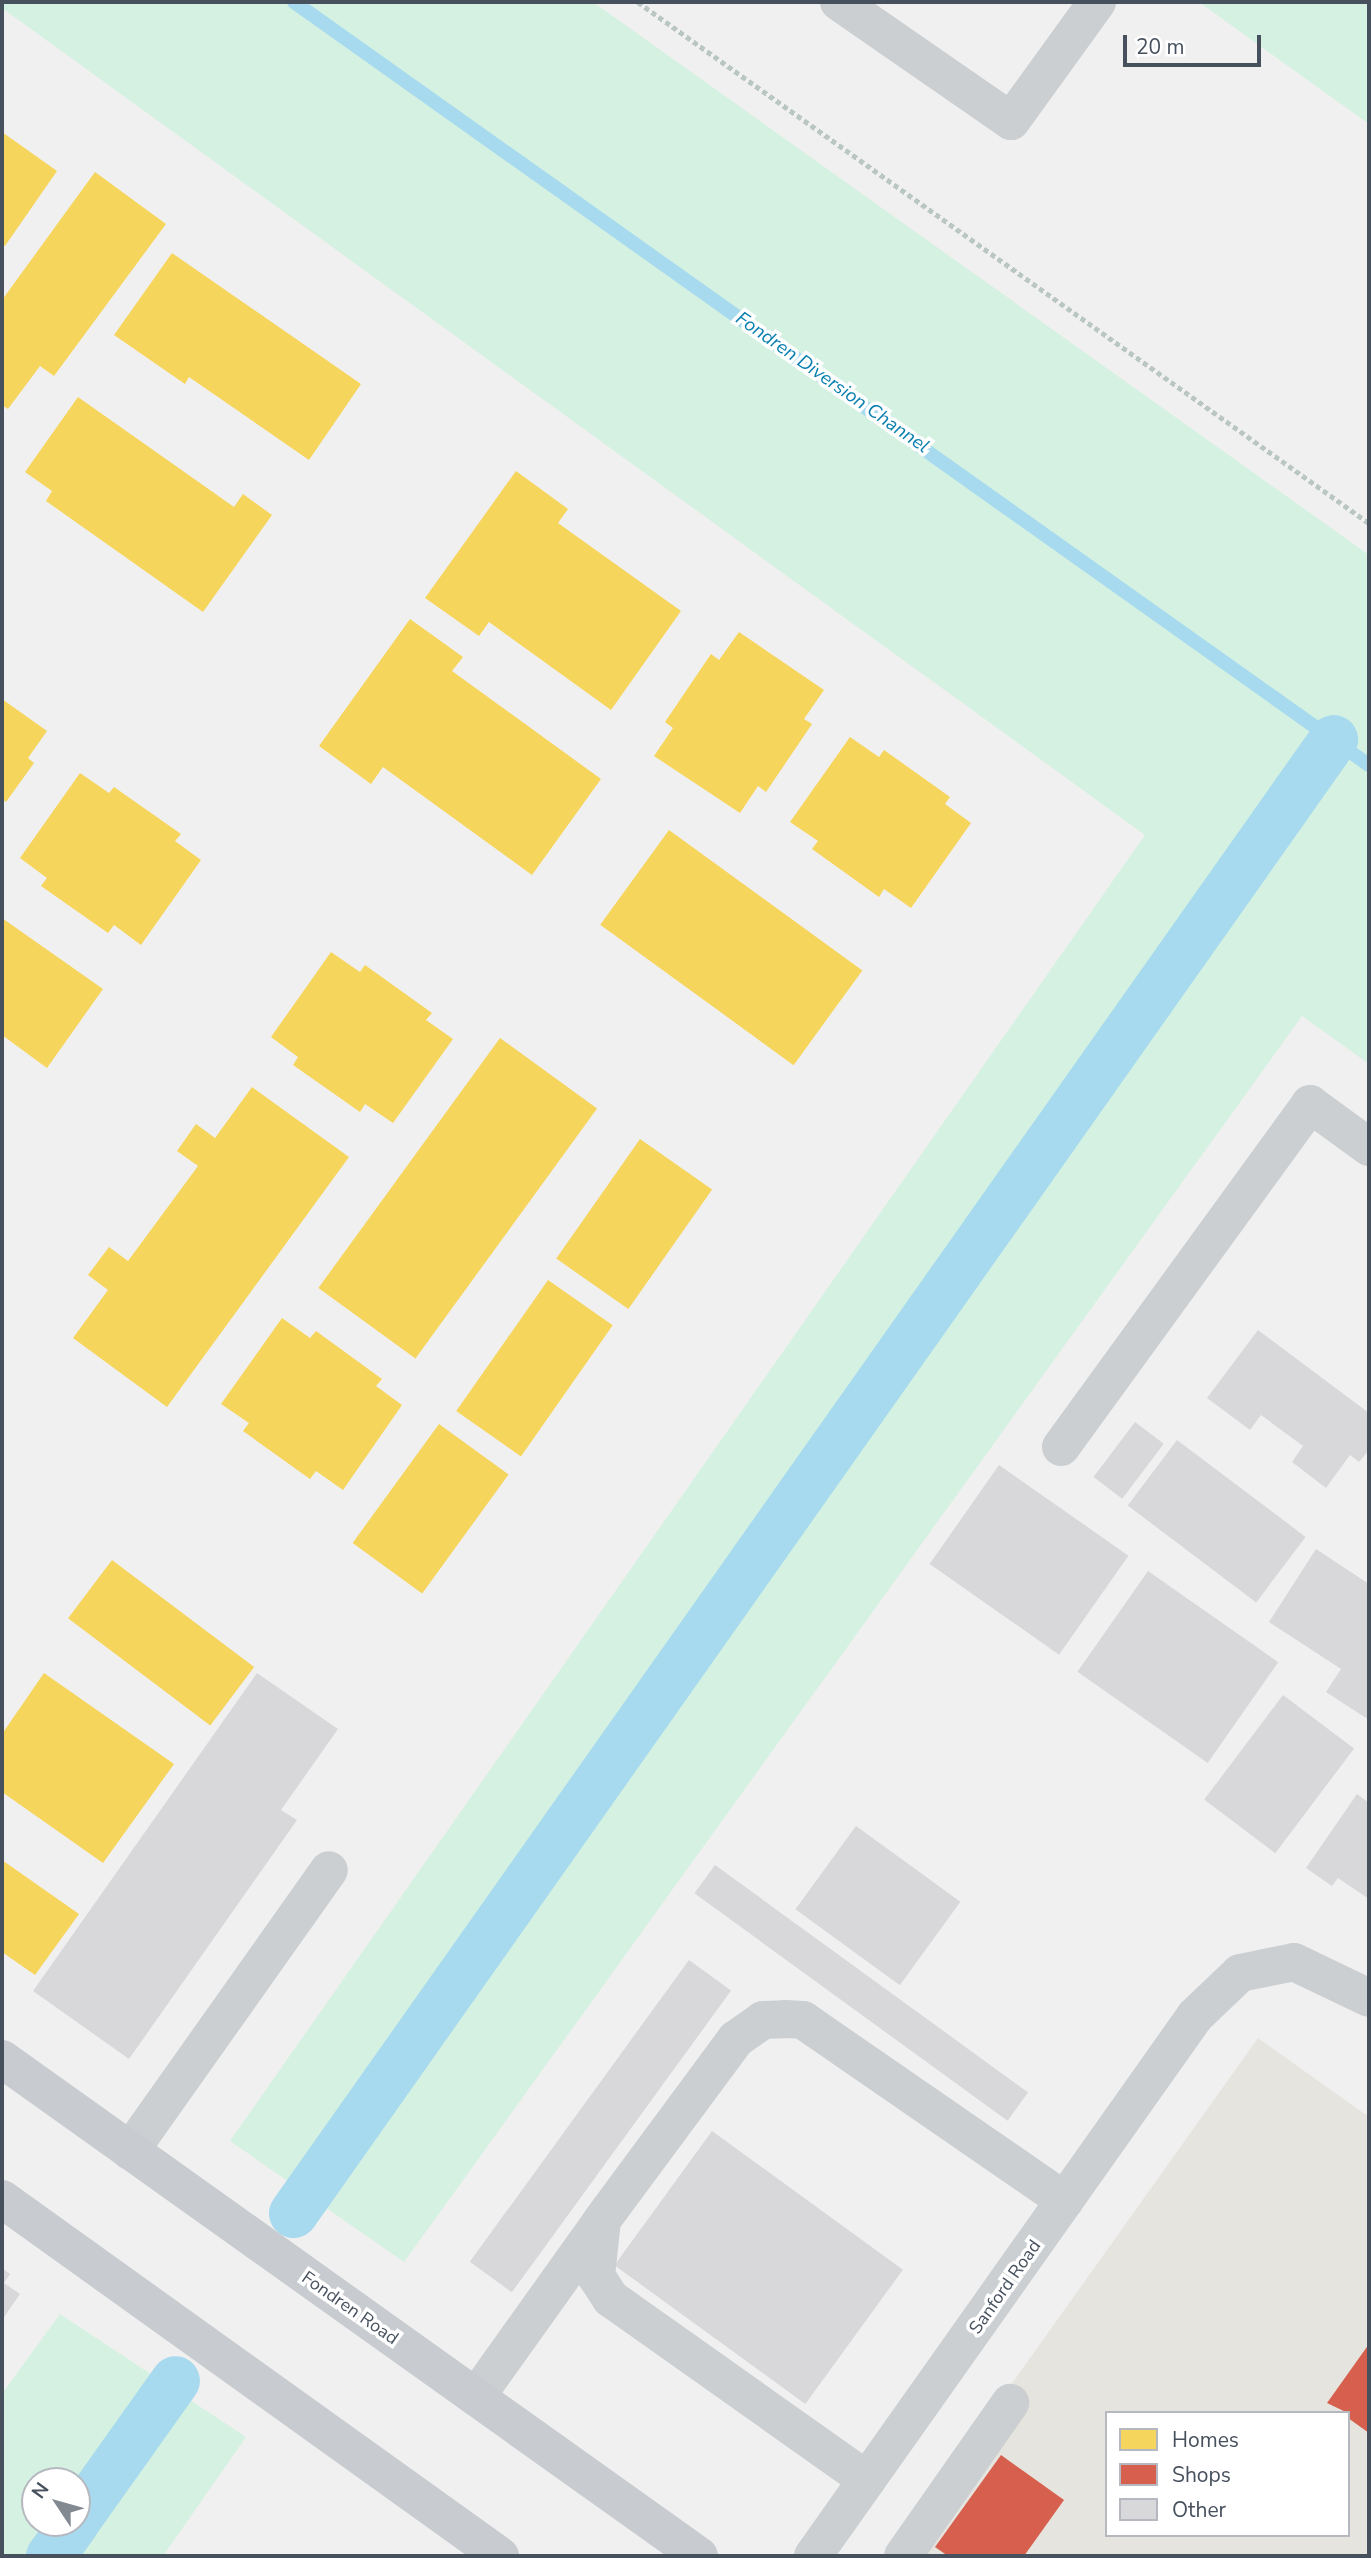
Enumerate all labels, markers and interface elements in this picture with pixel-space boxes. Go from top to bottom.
scale bar [1126,21,1264,65]
text: 20 m [1136,33,1185,61]
water label: Fondren Diversion Channel [731,308,933,458]
street label: Sanford Road [965,2236,1045,2338]
street label: Fondren Road [298,2267,402,2349]
legend [1105,2411,1350,2537]
text: Homes [1172,2426,1239,2454]
text: Shops [1172,2461,1231,2489]
north arrow [21,2467,91,2537]
text: N [26,2477,55,2504]
text: Other [1172,2496,1226,2524]

